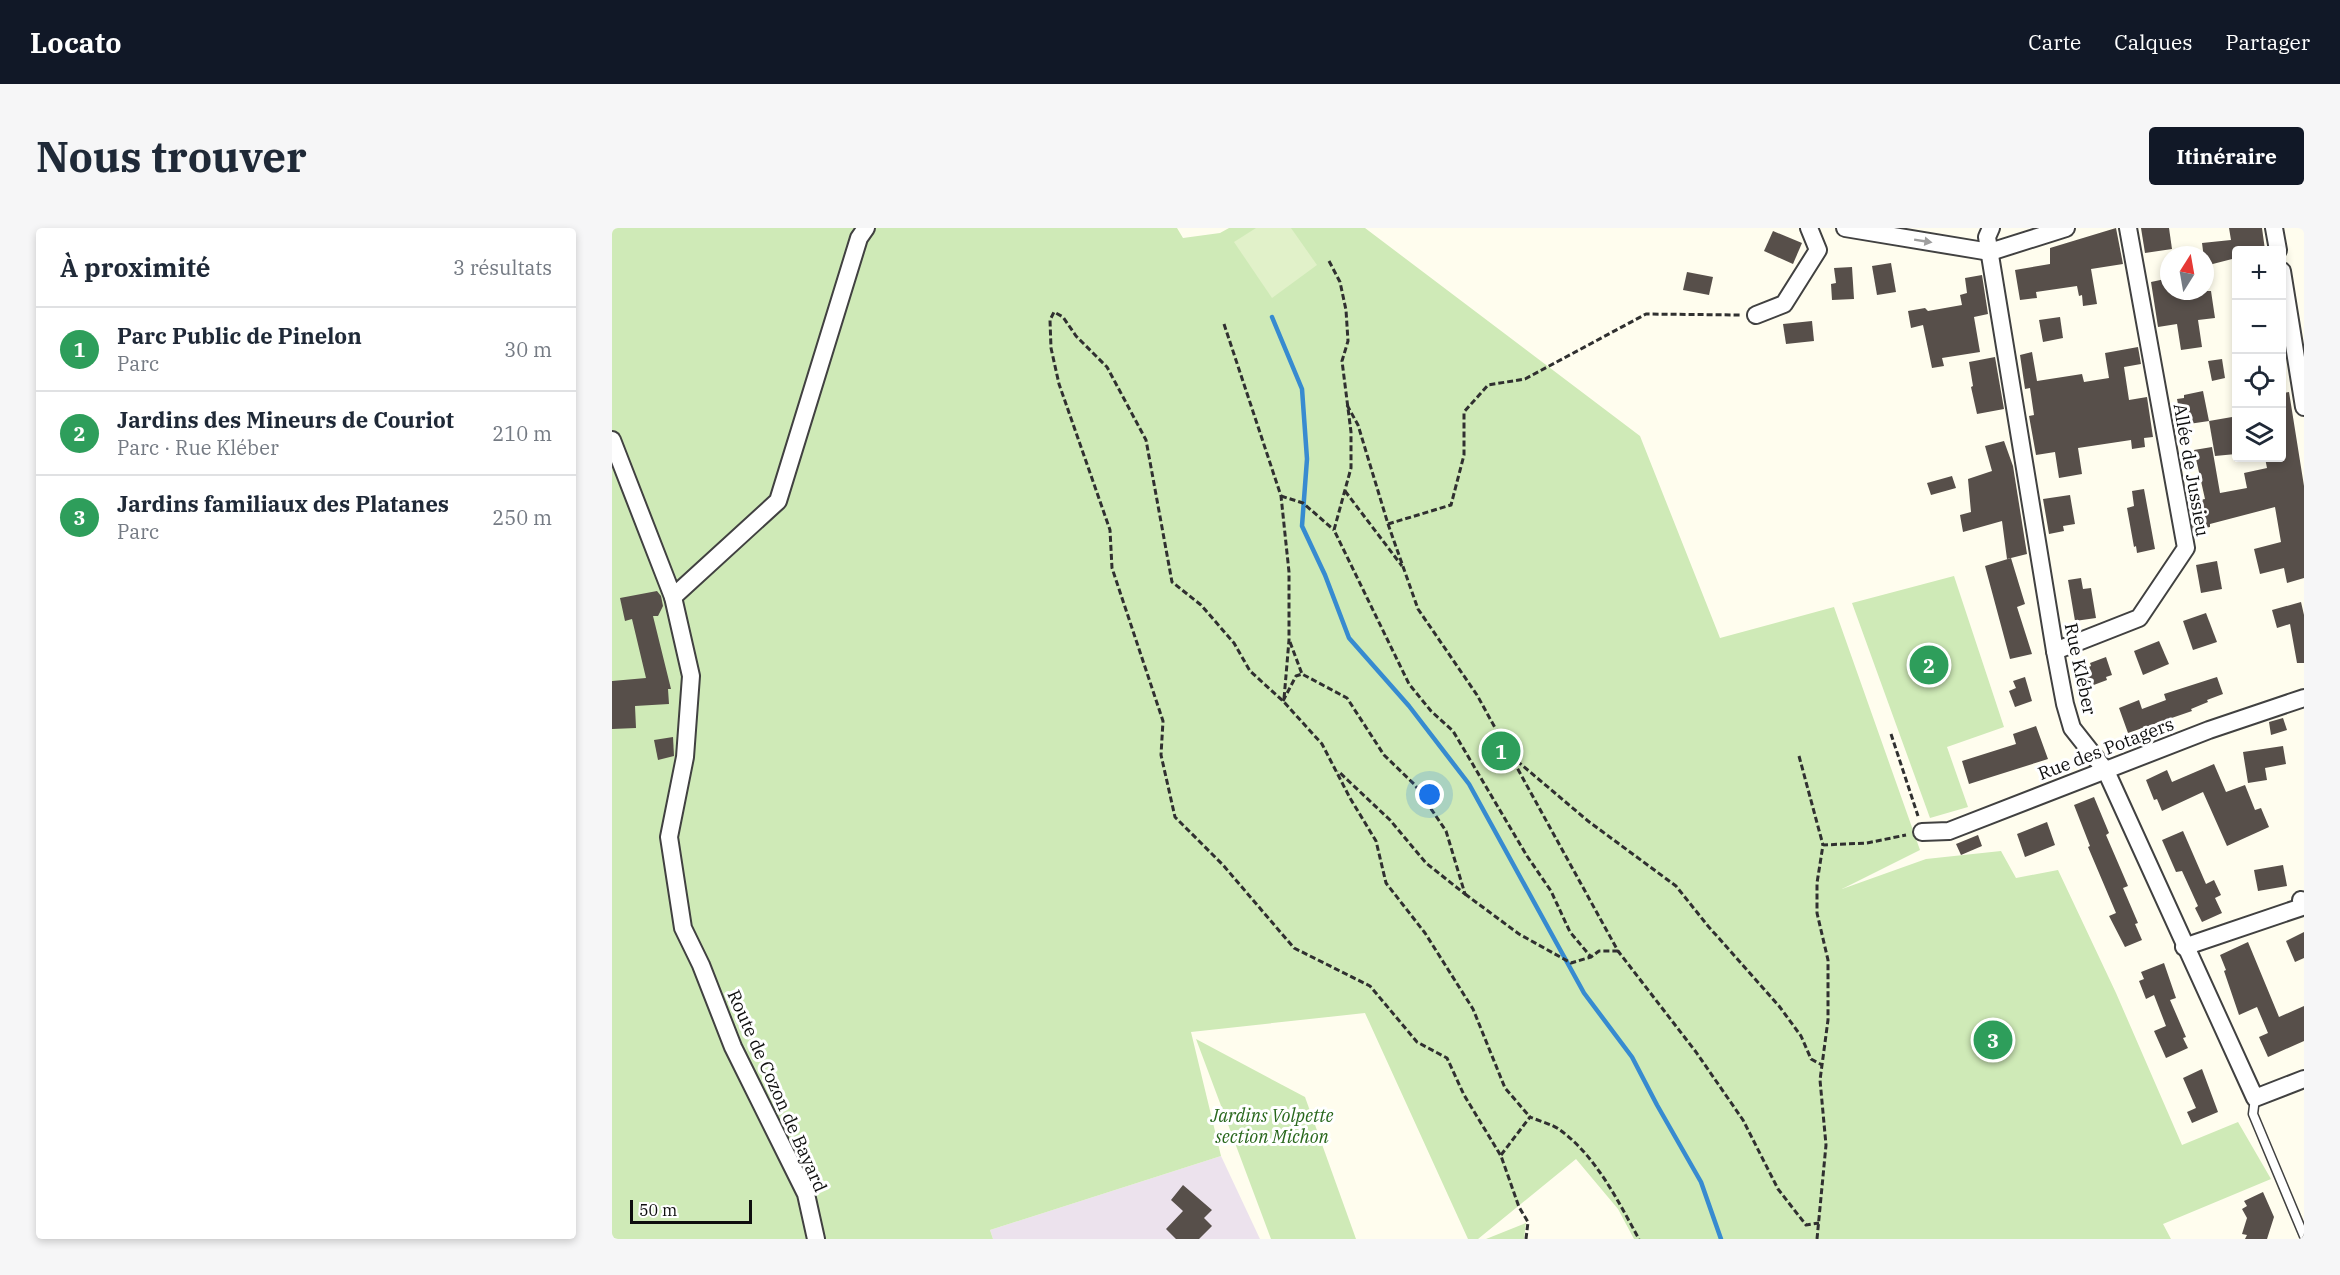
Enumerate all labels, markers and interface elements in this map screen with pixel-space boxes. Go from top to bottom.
text: Locato [30,24,122,61]
text: Carte [2028,28,2081,56]
text: Calques [2114,28,2193,56]
text: Partager [2226,28,2310,56]
button: Itinéraire [2149,127,2304,185]
text: Nous trouver [36,129,307,184]
one-way arrow [1914,237,1933,246]
north arrow [2160,246,2214,300]
map controls [2232,246,2286,462]
button: + [2232,246,2286,300]
text: À proximité [60,250,211,284]
text: 3 résultats [453,254,552,281]
button: − [2232,300,2286,354]
text: Parc Public de Pinelon [117,321,362,350]
text: 1 [74,336,86,363]
text: 30 m [504,336,552,363]
text: Parc [117,350,159,377]
button: locate [2232,354,2286,408]
street label: Allée de Jussieu [2168,402,2214,538]
text: Jardins des Mineurs de Couriot [117,405,454,434]
button: layers [2232,408,2286,462]
text: 2 [74,420,86,447]
text: 210 m [492,420,552,447]
text: Parc · Rue Kléber [117,434,279,461]
text: Jardins familiaux des Platanes [117,489,449,518]
text: 3 [74,504,86,531]
text: 250 m [492,504,552,531]
text: Parc [117,518,159,545]
street label: Rue Kléber [2060,621,2101,717]
pin: 2 [1910,642,1948,688]
street label: Rue des Potagers [2035,712,2177,785]
pin: 1 [1482,728,1520,774]
your location [1415,780,1444,809]
street label: Route de Cozon de Bayard [722,986,833,1196]
pin: 3 [1974,1018,2012,1062]
park label: Jardins Volpette section Michon [1209,1104,1334,1148]
scale bar [630,1197,752,1224]
text: 50 m [639,1200,677,1220]

